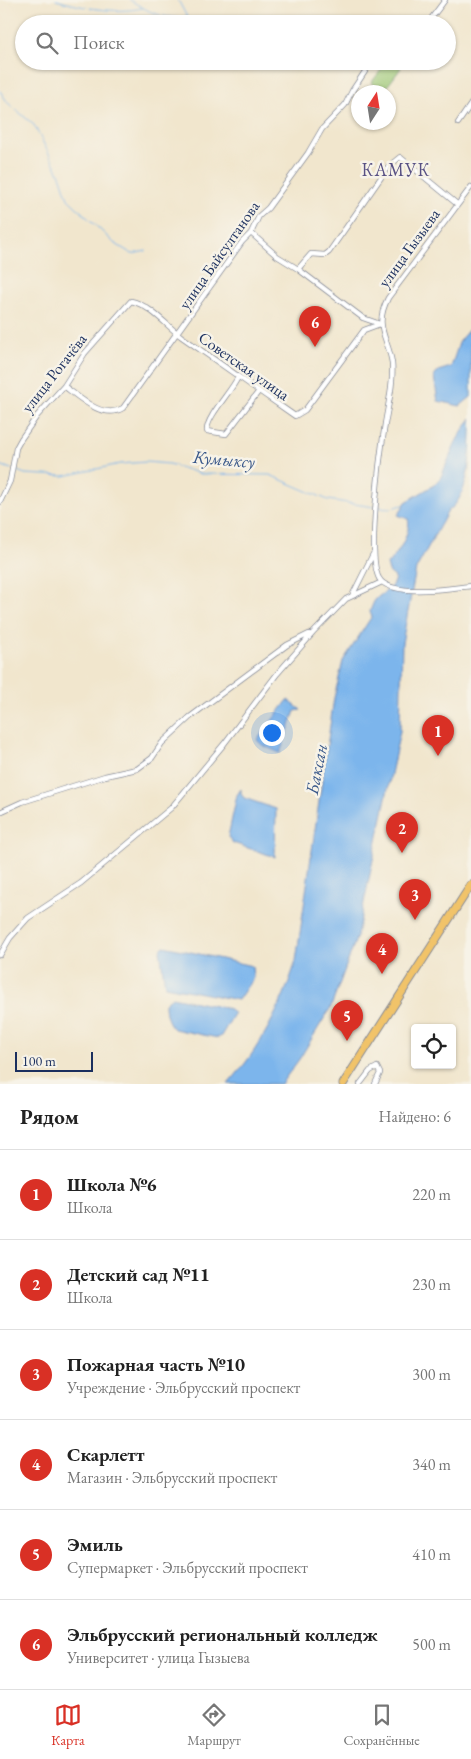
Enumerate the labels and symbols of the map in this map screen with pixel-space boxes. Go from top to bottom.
north arrow [351,85,396,130]
district label: КАМУК [362,158,430,181]
street label: улица Байсултанова [174,196,265,313]
street label: улица Гызыева [373,204,445,292]
pin: 6 [299,306,331,347]
street label: Советская улица [194,327,294,406]
street label: улица Рогачёва [17,329,92,417]
water label: Кумыксу [191,445,257,474]
pin: 1 [422,715,454,756]
your location [259,720,285,746]
water label: Баксан [300,742,332,797]
pin: 2 [386,812,418,853]
pin: 3 [399,879,431,920]
pin: 4 [366,933,398,974]
pin: 5 [331,1000,363,1041]
scale bar [15,1049,92,1072]

